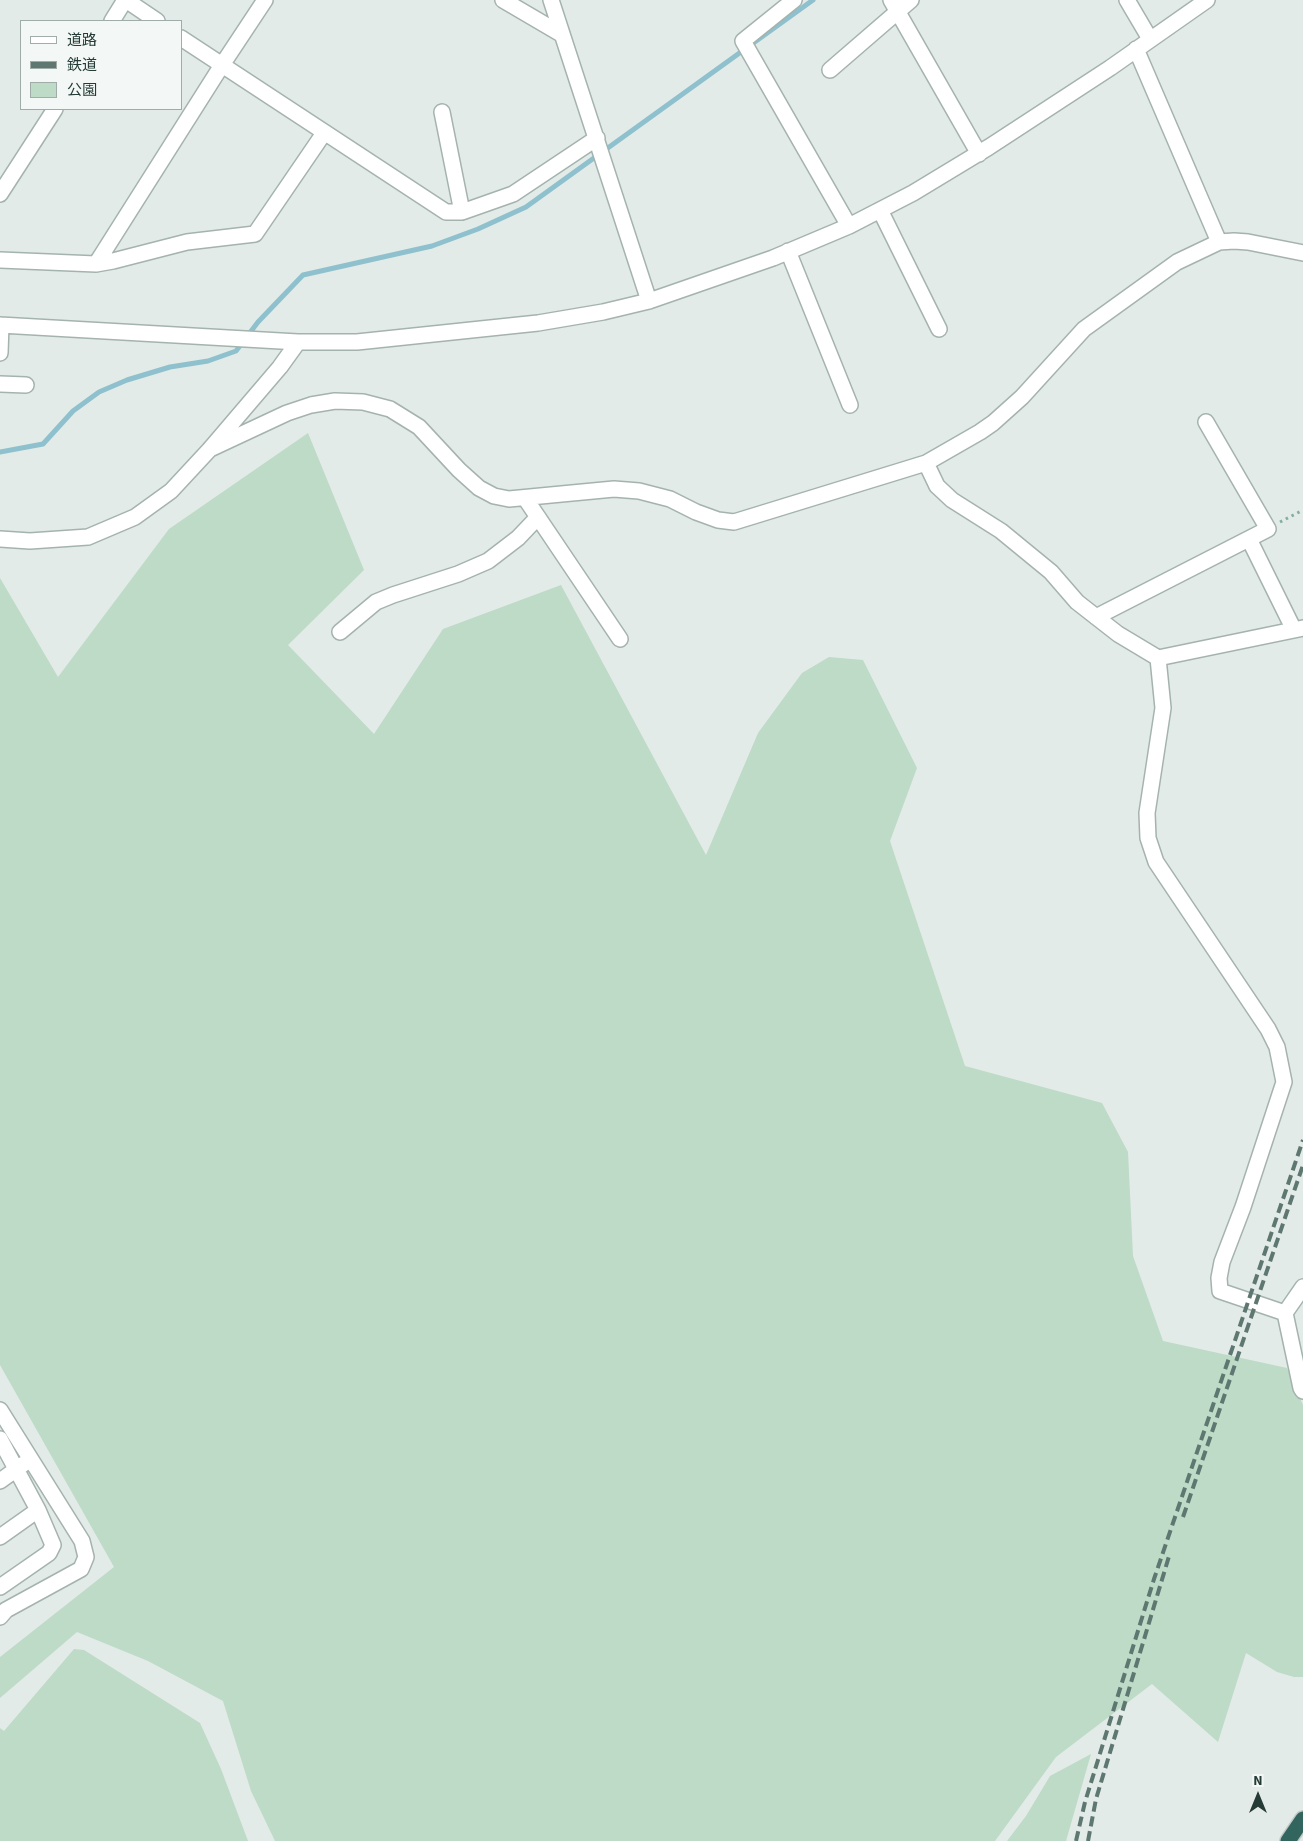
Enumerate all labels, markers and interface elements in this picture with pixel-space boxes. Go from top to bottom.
legend [20,20,182,110]
text: 道路 [67,30,97,51]
text: 鉄道 [67,55,97,76]
text: 公園 [67,80,97,101]
north arrow [1233,1771,1283,1821]
text: N [1253,1771,1263,1791]

